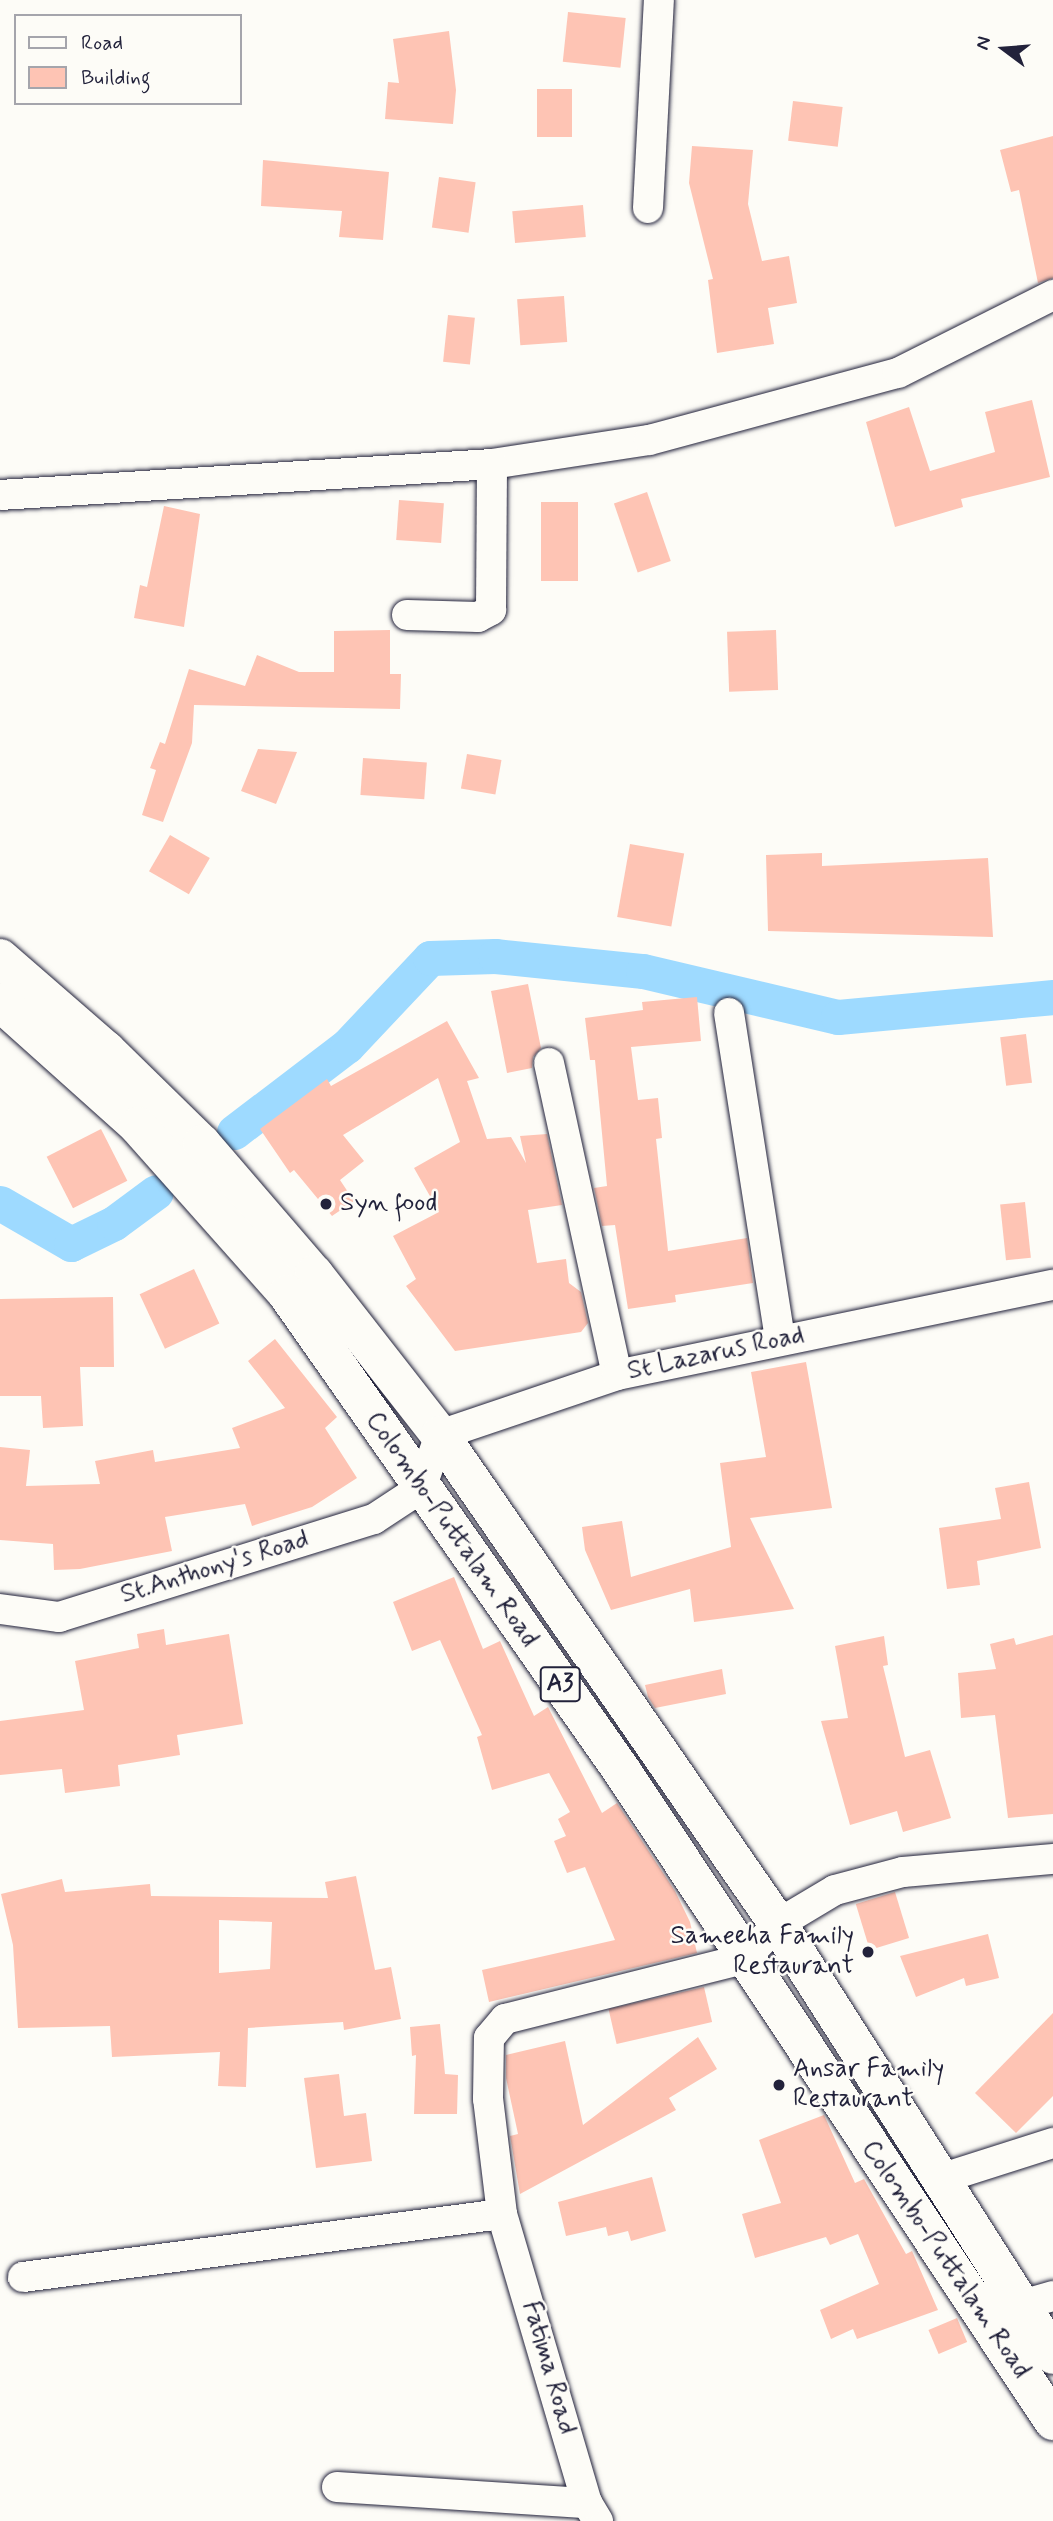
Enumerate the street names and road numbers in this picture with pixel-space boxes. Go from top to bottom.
street label: St Lazarus Road [623,1320,809,1388]
street label: Colombo-Puttalam Road [358,1407,544,1653]
street label: St.Anthony's Road [117,1525,313,1611]
road number: A3 [539,1664,581,1704]
street label: Colombo-Puttalam Road [854,2136,1036,2384]
street label: Fatima Road [514,2299,582,2437]

